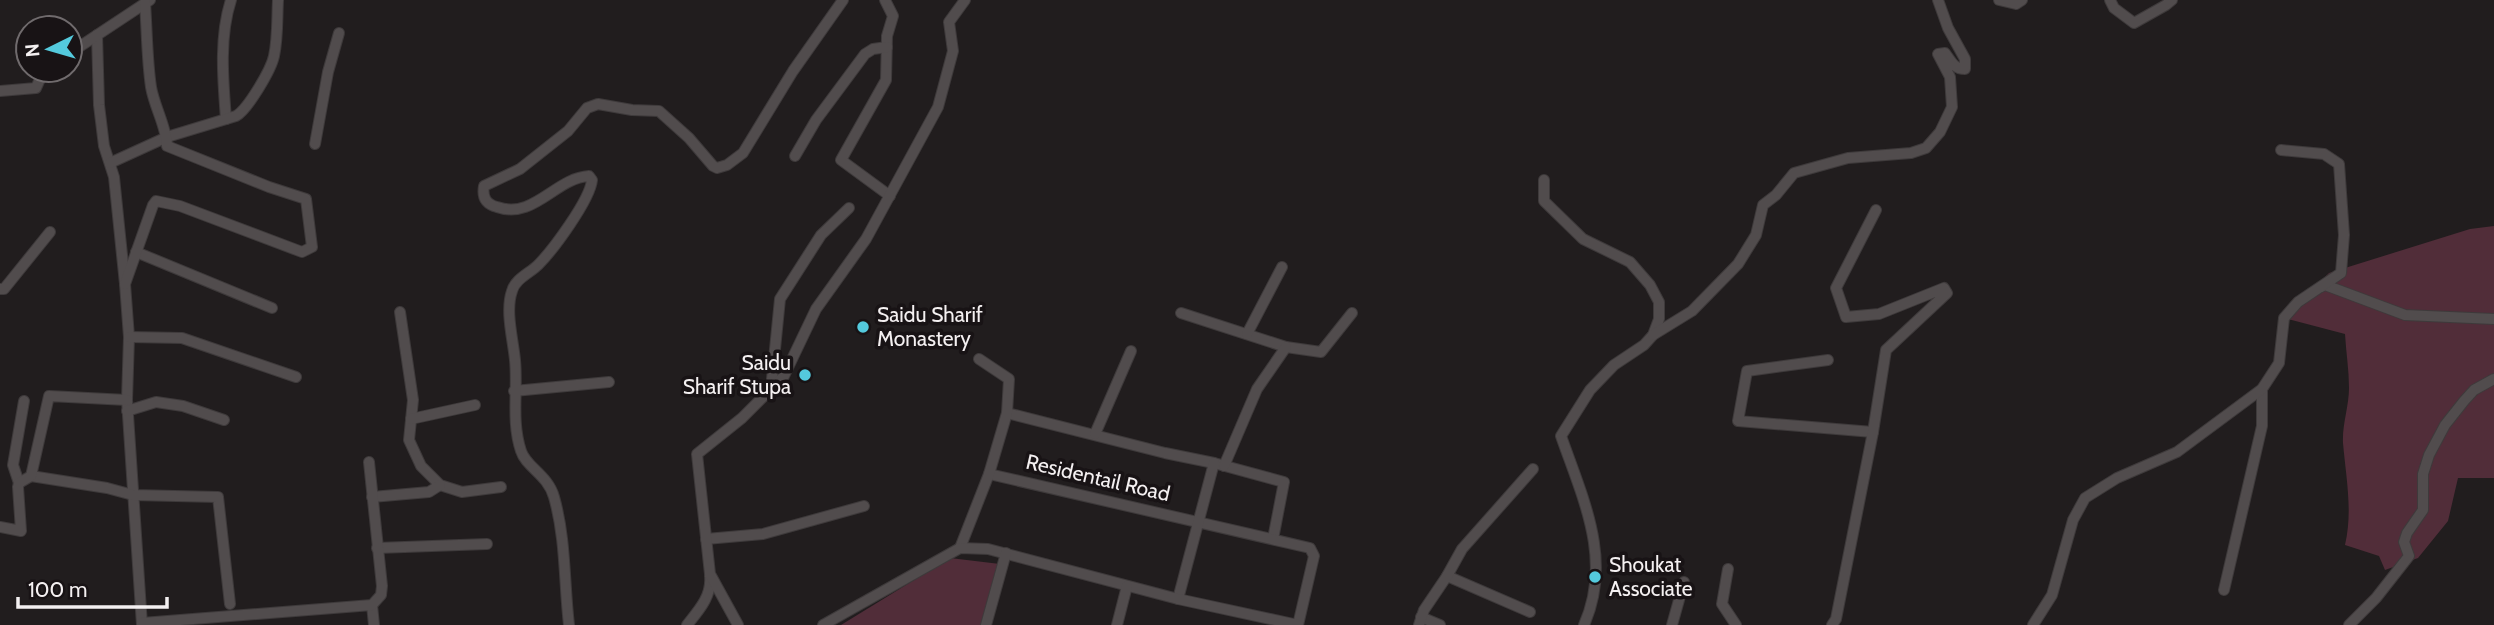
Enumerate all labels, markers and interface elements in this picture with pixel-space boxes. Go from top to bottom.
north arrow [14,14,84,84]
text: N [21,43,45,58]
place label: Saidu Sharif Monastery [877,302,983,351]
marker: Saidu Sharif Monastery [855,319,871,335]
place label: Saidu Sharif Stupa [683,350,791,399]
marker: Saidu Sharif Stupa [797,367,813,383]
street label: Residentail Road [1024,449,1173,506]
place label: Shoukat Associate [1609,552,1693,601]
scale bar [18,566,166,610]
marker: Shoukat Associate [1587,569,1603,585]
text: 100 m [28,577,87,602]

